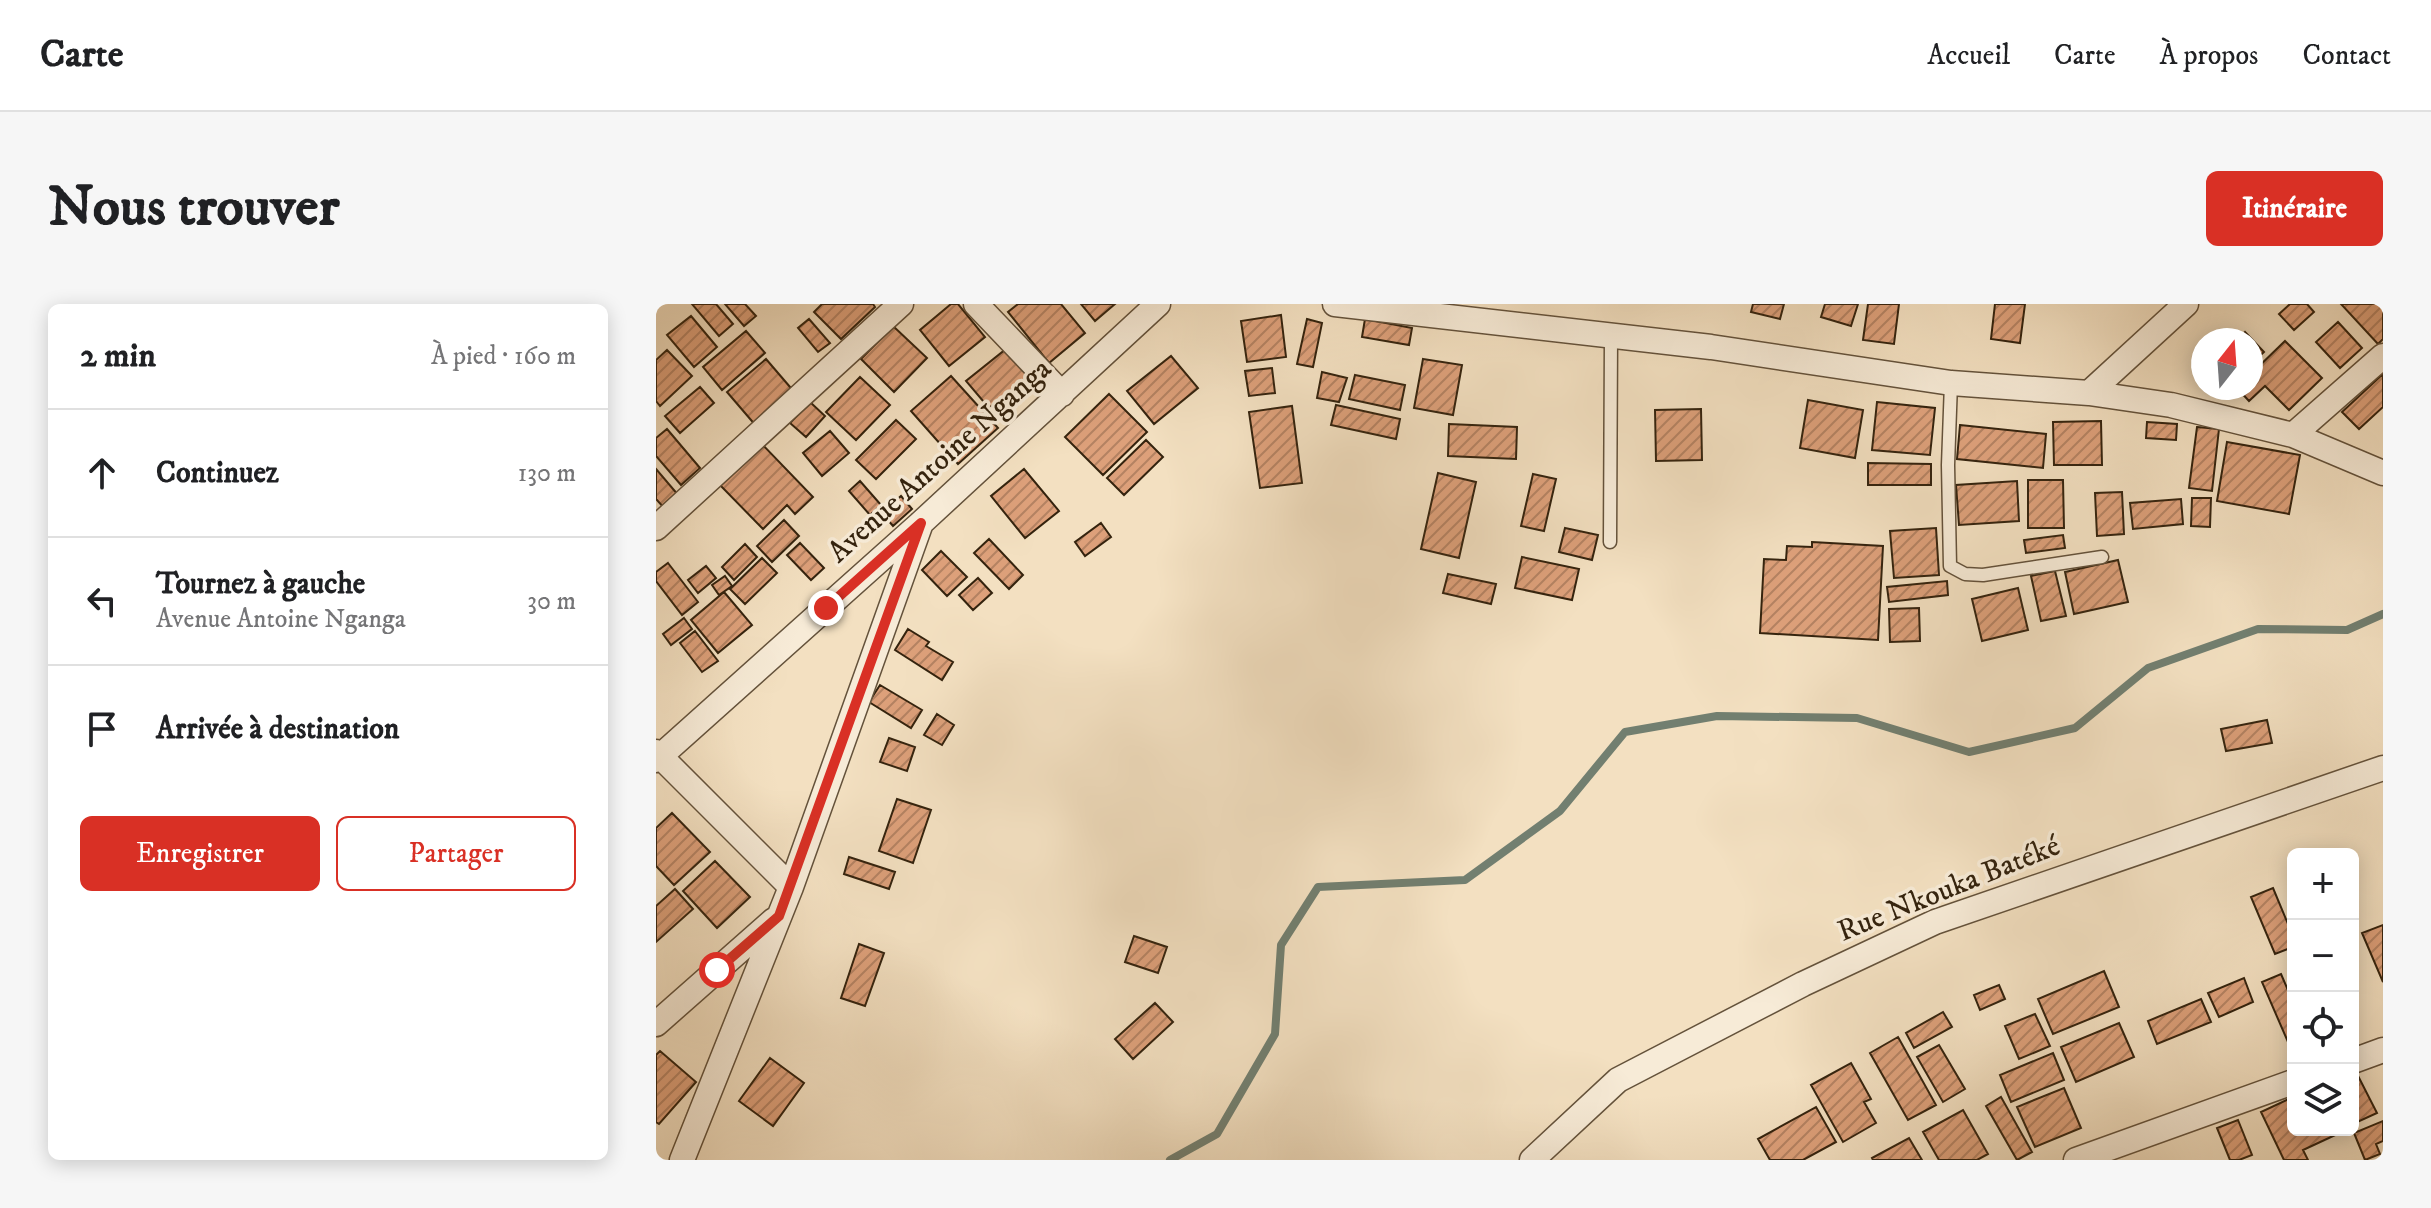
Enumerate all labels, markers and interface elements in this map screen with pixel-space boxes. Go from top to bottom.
text: Carte [40,31,123,79]
text: Accueil [1927,38,2010,73]
text: Carte [2054,38,2116,73]
text: À propos [2160,38,2258,73]
text: Contact [2302,38,2391,73]
button: Itinéraire [2206,171,2383,246]
text: Nous trouver [48,173,339,243]
north arrow [2191,328,2263,400]
text: 2 min [80,335,156,377]
text: À pied · 160 m [431,340,576,373]
street label: Avenue Antoine Nganga [821,351,1060,571]
icon: ahead [80,451,124,495]
text: Continuez [156,455,279,492]
text: 130 m [518,457,576,490]
text: Tournez à gauche [156,566,365,603]
icon: left [80,579,124,623]
text: 30 m [527,585,576,618]
route end [808,590,844,626]
text: Avenue Antoine Nganga [156,603,406,636]
icon: arrive [80,707,124,751]
text: Arrivée à destination [156,711,400,748]
button: Enregistrer [80,816,320,891]
button: Partager [336,816,576,891]
street label: Rue Nkouka Batéké [1832,827,2066,950]
map controls [2287,848,2359,1136]
button: + [2287,848,2359,920]
button: − [2287,920,2359,992]
route start [699,952,735,988]
button: locate [2287,992,2359,1064]
button: layers [2287,1064,2359,1136]

